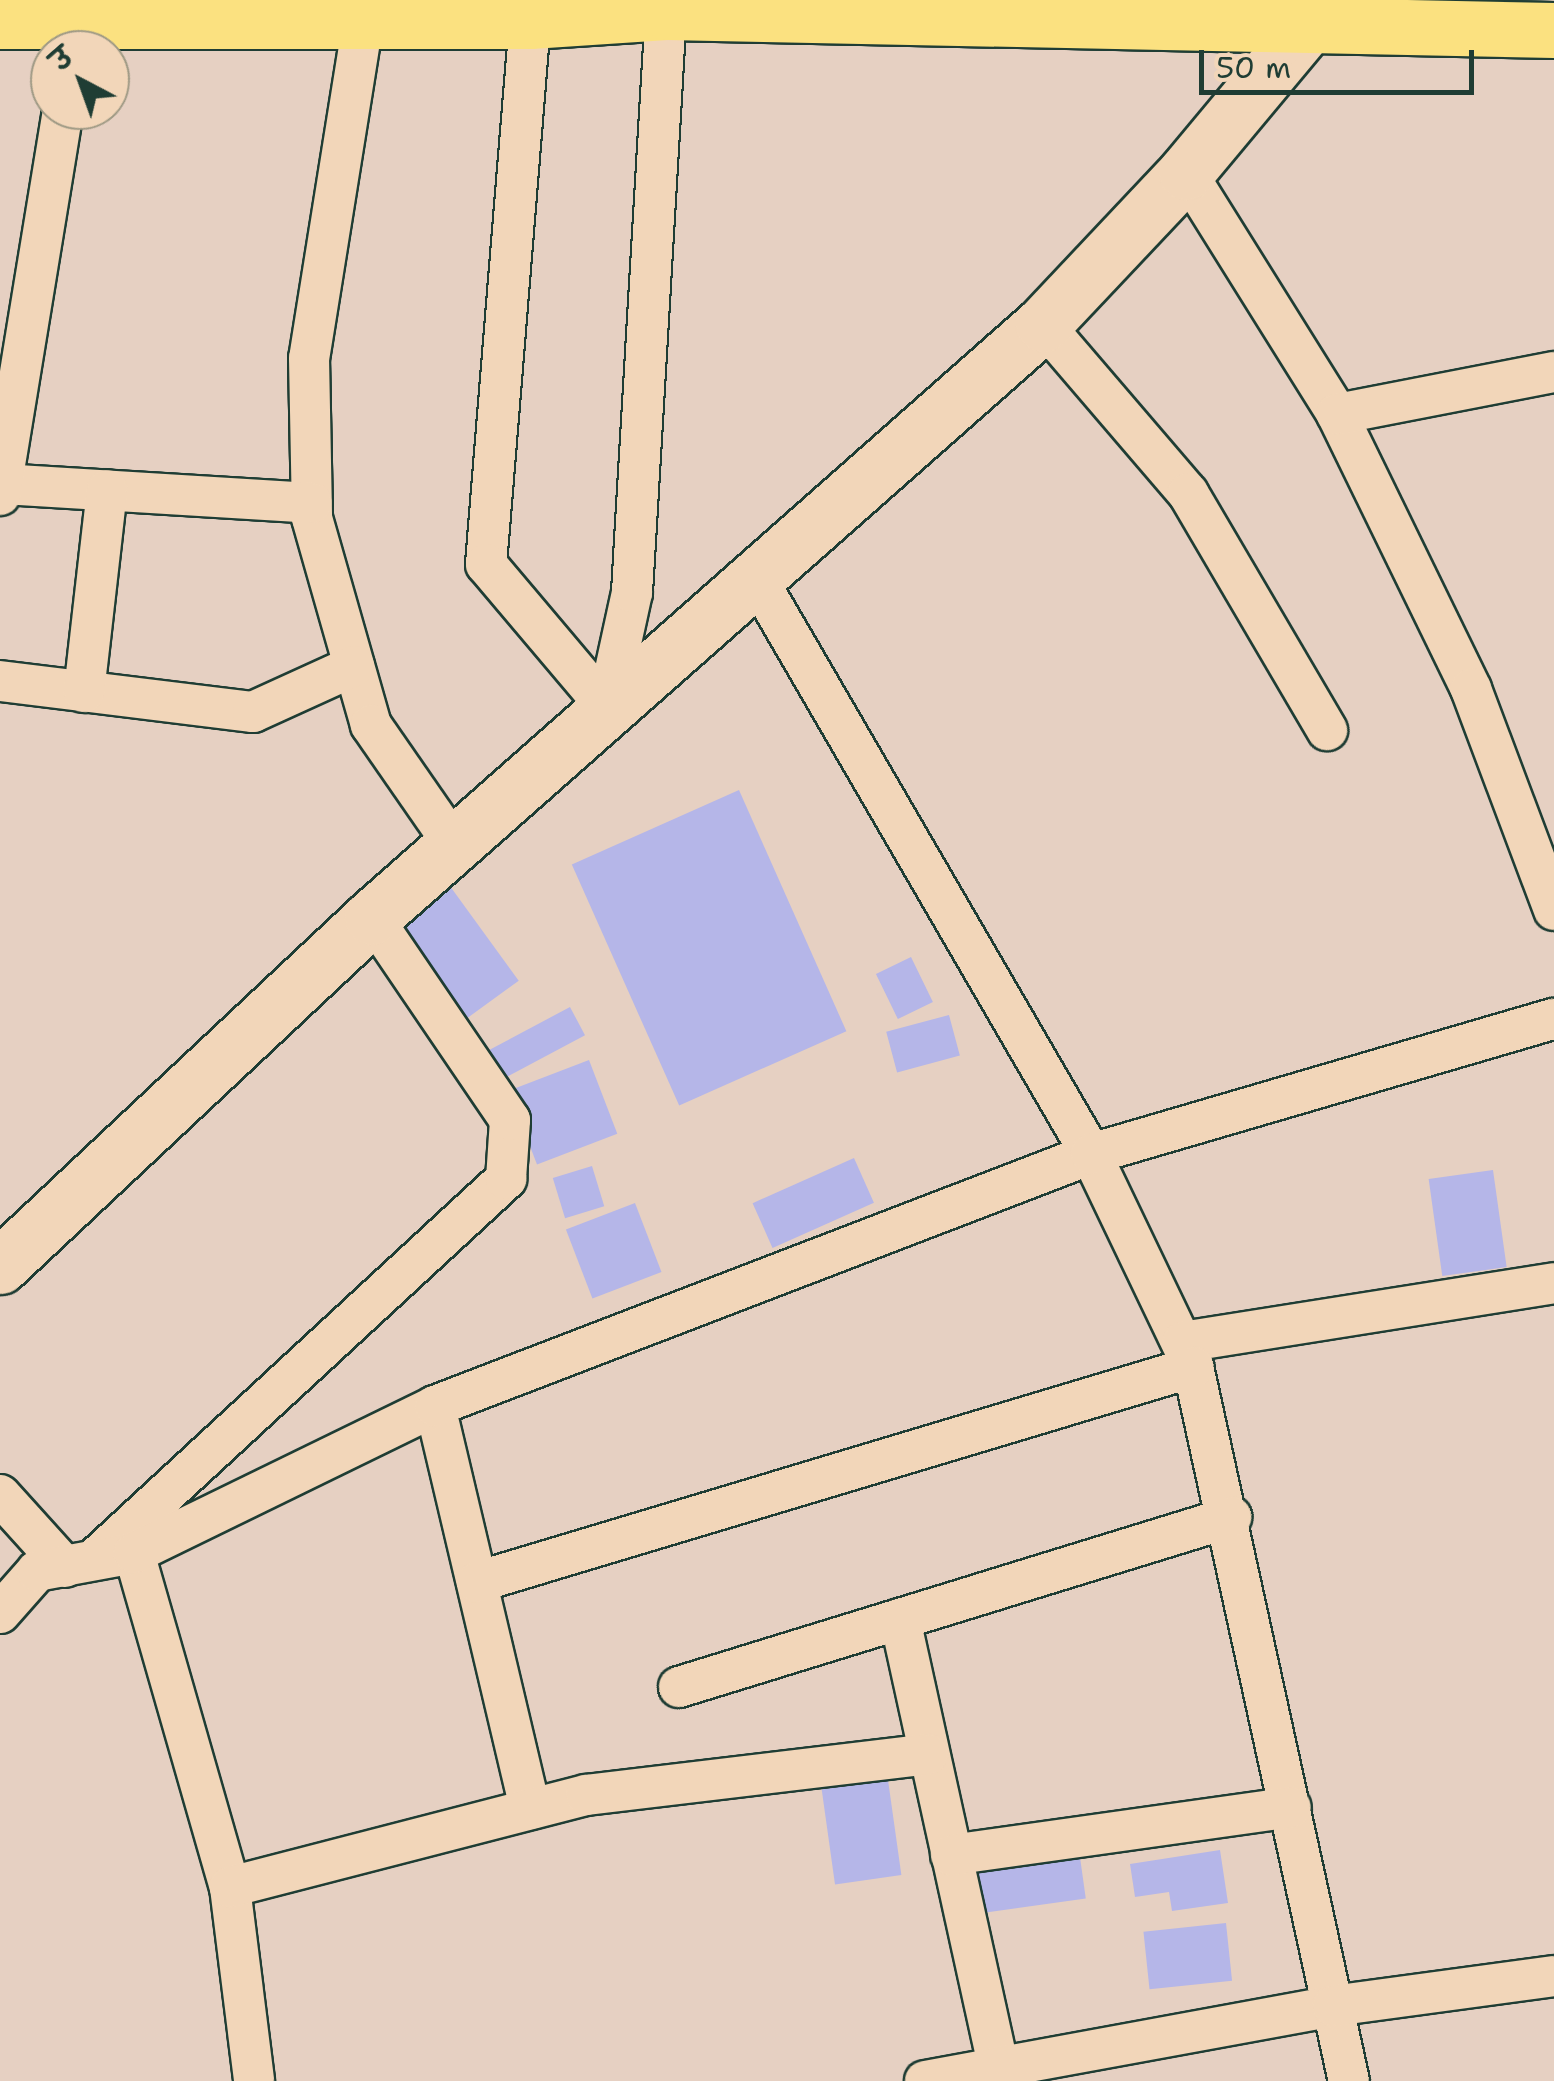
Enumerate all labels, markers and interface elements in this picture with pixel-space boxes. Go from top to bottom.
north arrow [30,30,130,130]
scale bar [1204,30,1479,92]
text: उ [42,38,81,79]
text: 50 m [1216,47,1291,88]

